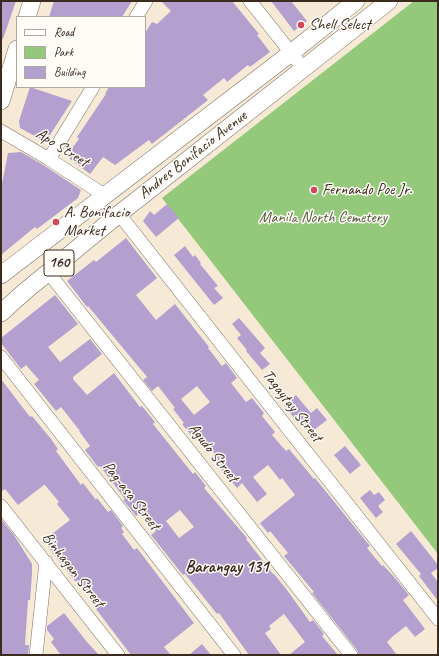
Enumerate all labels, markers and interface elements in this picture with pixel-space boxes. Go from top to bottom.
place label: Shell Select [309,15,371,35]
legend [16,16,146,88]
marker: Shell Select [296,20,306,30]
text: Road [54,24,74,40]
text: Park [54,44,73,60]
text: Building [54,64,86,80]
street label: Andres Bonifacio Avenue [135,107,251,203]
street label: Apo Street [32,124,92,172]
place label: Fernando Poe Jr. [322,180,412,200]
marker: Fernando Poe Jr. [309,185,319,195]
place label: A. Bonifacio Market [64,203,129,241]
park label: Manila North Cemetery [259,208,387,228]
marker: A. Bonifacio Market [51,217,61,227]
road number: 160 [44,250,74,276]
street label: Tagaytay Street [258,366,326,446]
street label: Agudo Street [184,419,242,487]
street label: Pag-asa Street [98,458,164,534]
street label: Binhagan Street [38,528,108,612]
district label: Barangay 131 [185,558,269,578]

